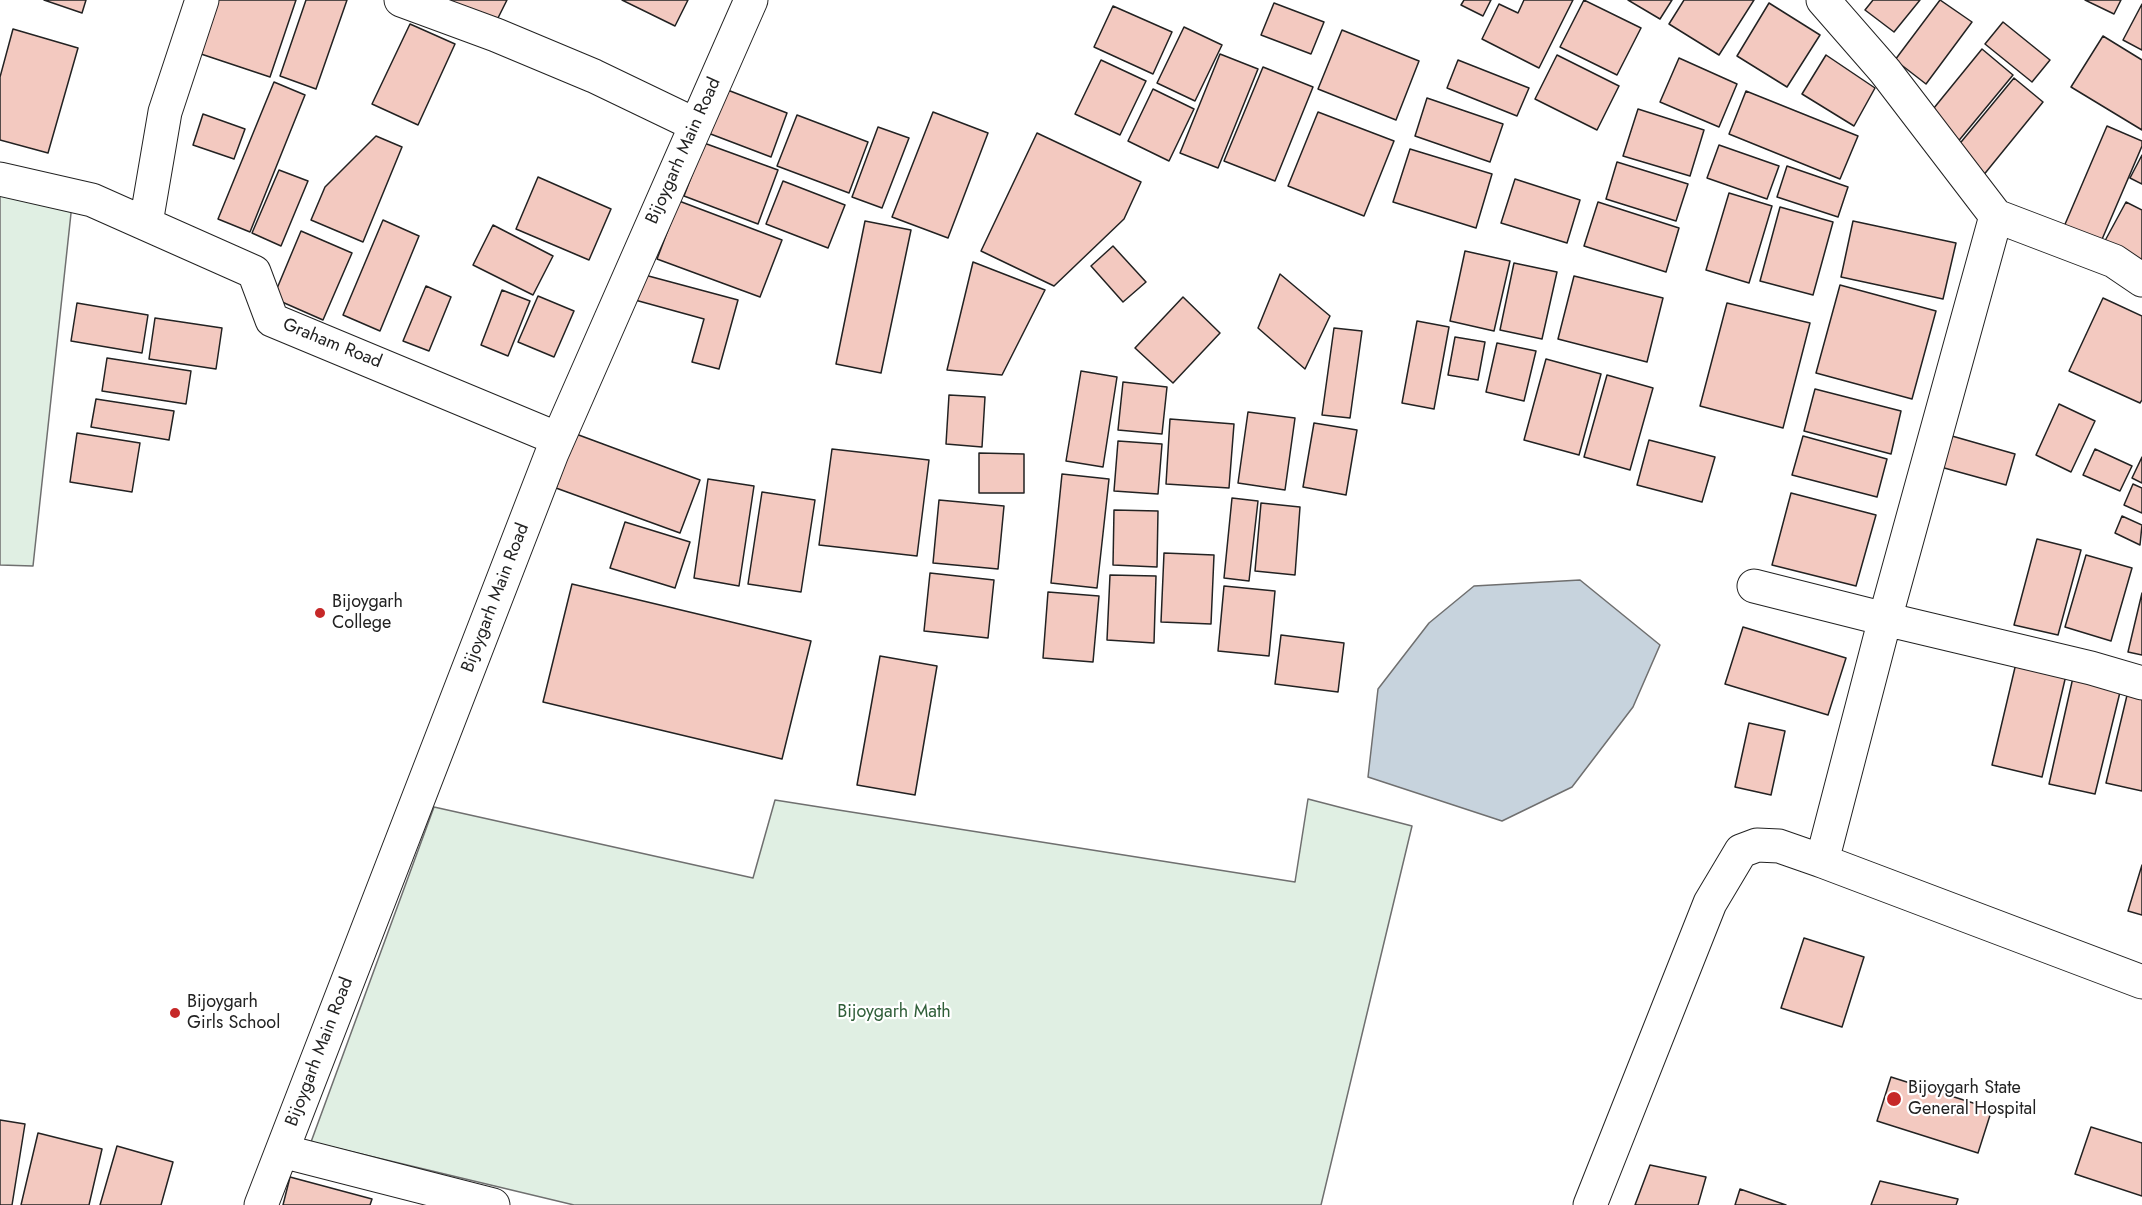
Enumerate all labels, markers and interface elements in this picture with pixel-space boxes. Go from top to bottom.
street label: Bijoygarh Main Road [642,74,726,228]
street label: Graham Road [279,314,385,374]
street label: Bijoygarh Main Road [458,520,534,676]
place label: Bijoygarh College [332,592,403,634]
marker: Bijoygarh College [313,606,327,620]
street label: Bijoygarh Main Road [282,974,358,1130]
place label: Bijoygarh Girls School [187,992,280,1034]
park label: Bijoygarh Math [837,1002,951,1024]
marker: Bijoygarh Girls School [168,1006,182,1020]
place label: Bijoygarh State General Hospital [1908,1078,2036,1120]
marker: Bijoygarh State General Hospital [1885,1090,1903,1108]

